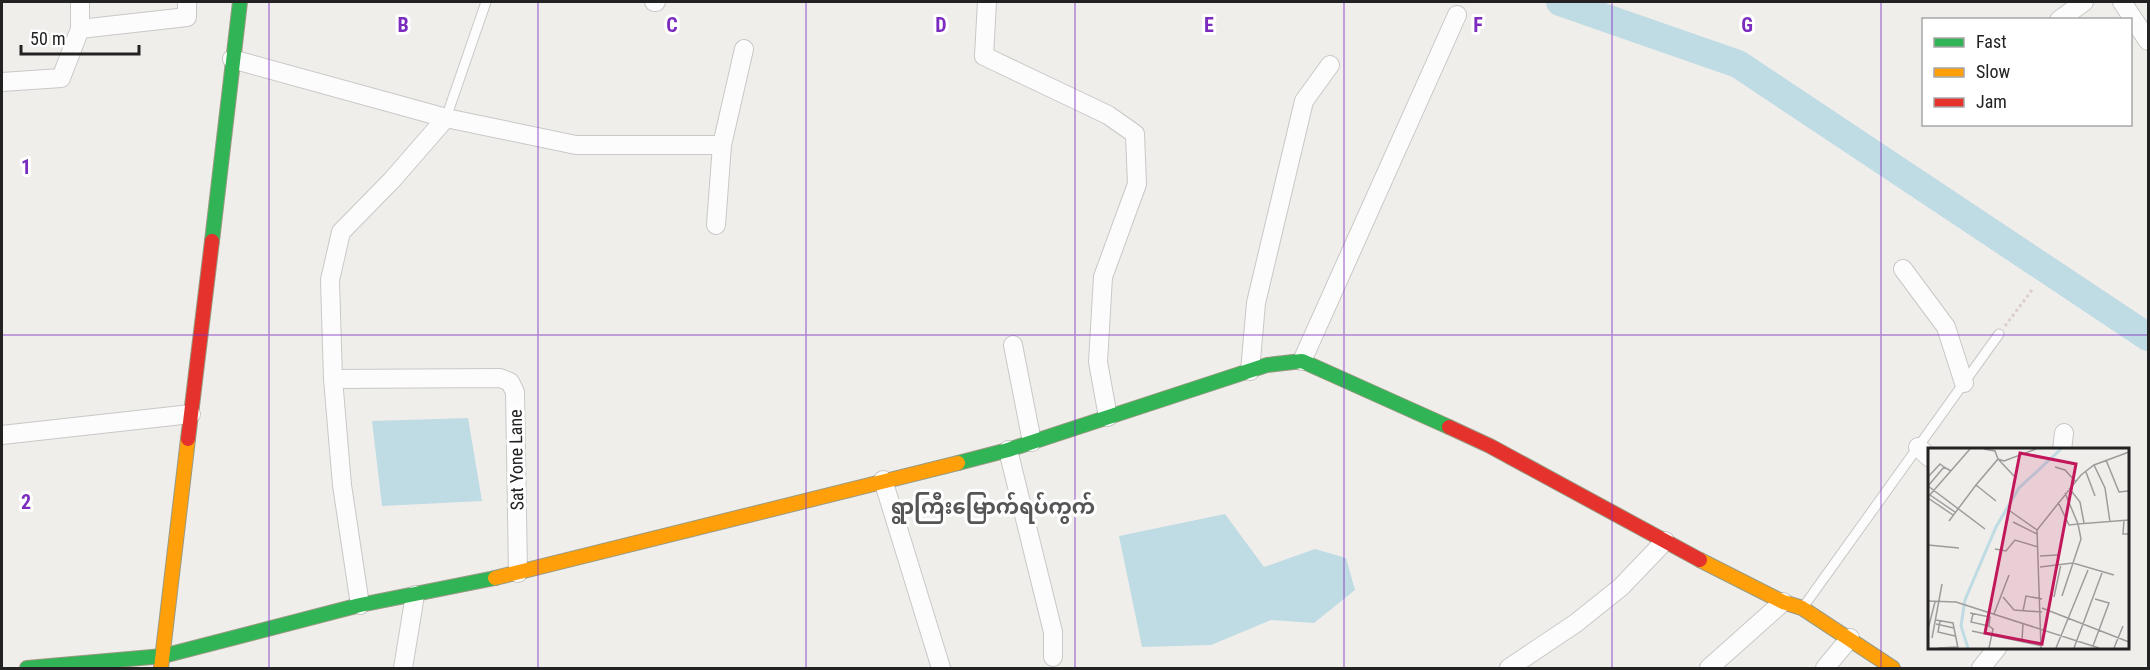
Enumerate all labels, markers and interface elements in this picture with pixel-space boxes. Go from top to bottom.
text: B [397,13,409,37]
text: C [666,13,678,37]
text: D [935,13,947,37]
text: E [1204,13,1214,37]
text: F [1473,13,1483,37]
text: G [1741,13,1753,37]
scale bar [21,18,140,56]
legend [1922,18,2132,126]
text: 50 m [30,28,65,49]
text: Fast [1976,31,2007,52]
text: Slow [1976,61,2011,82]
text: Jam [1976,91,2007,112]
text: 1 [21,155,31,179]
street label: Sat Yone Lane [505,409,527,511]
inset map [1928,448,2129,649]
text: 2 [21,490,31,514]
district label: ရွာကြီးမြောက်ရပ်ကွက် [891,491,1095,524]

